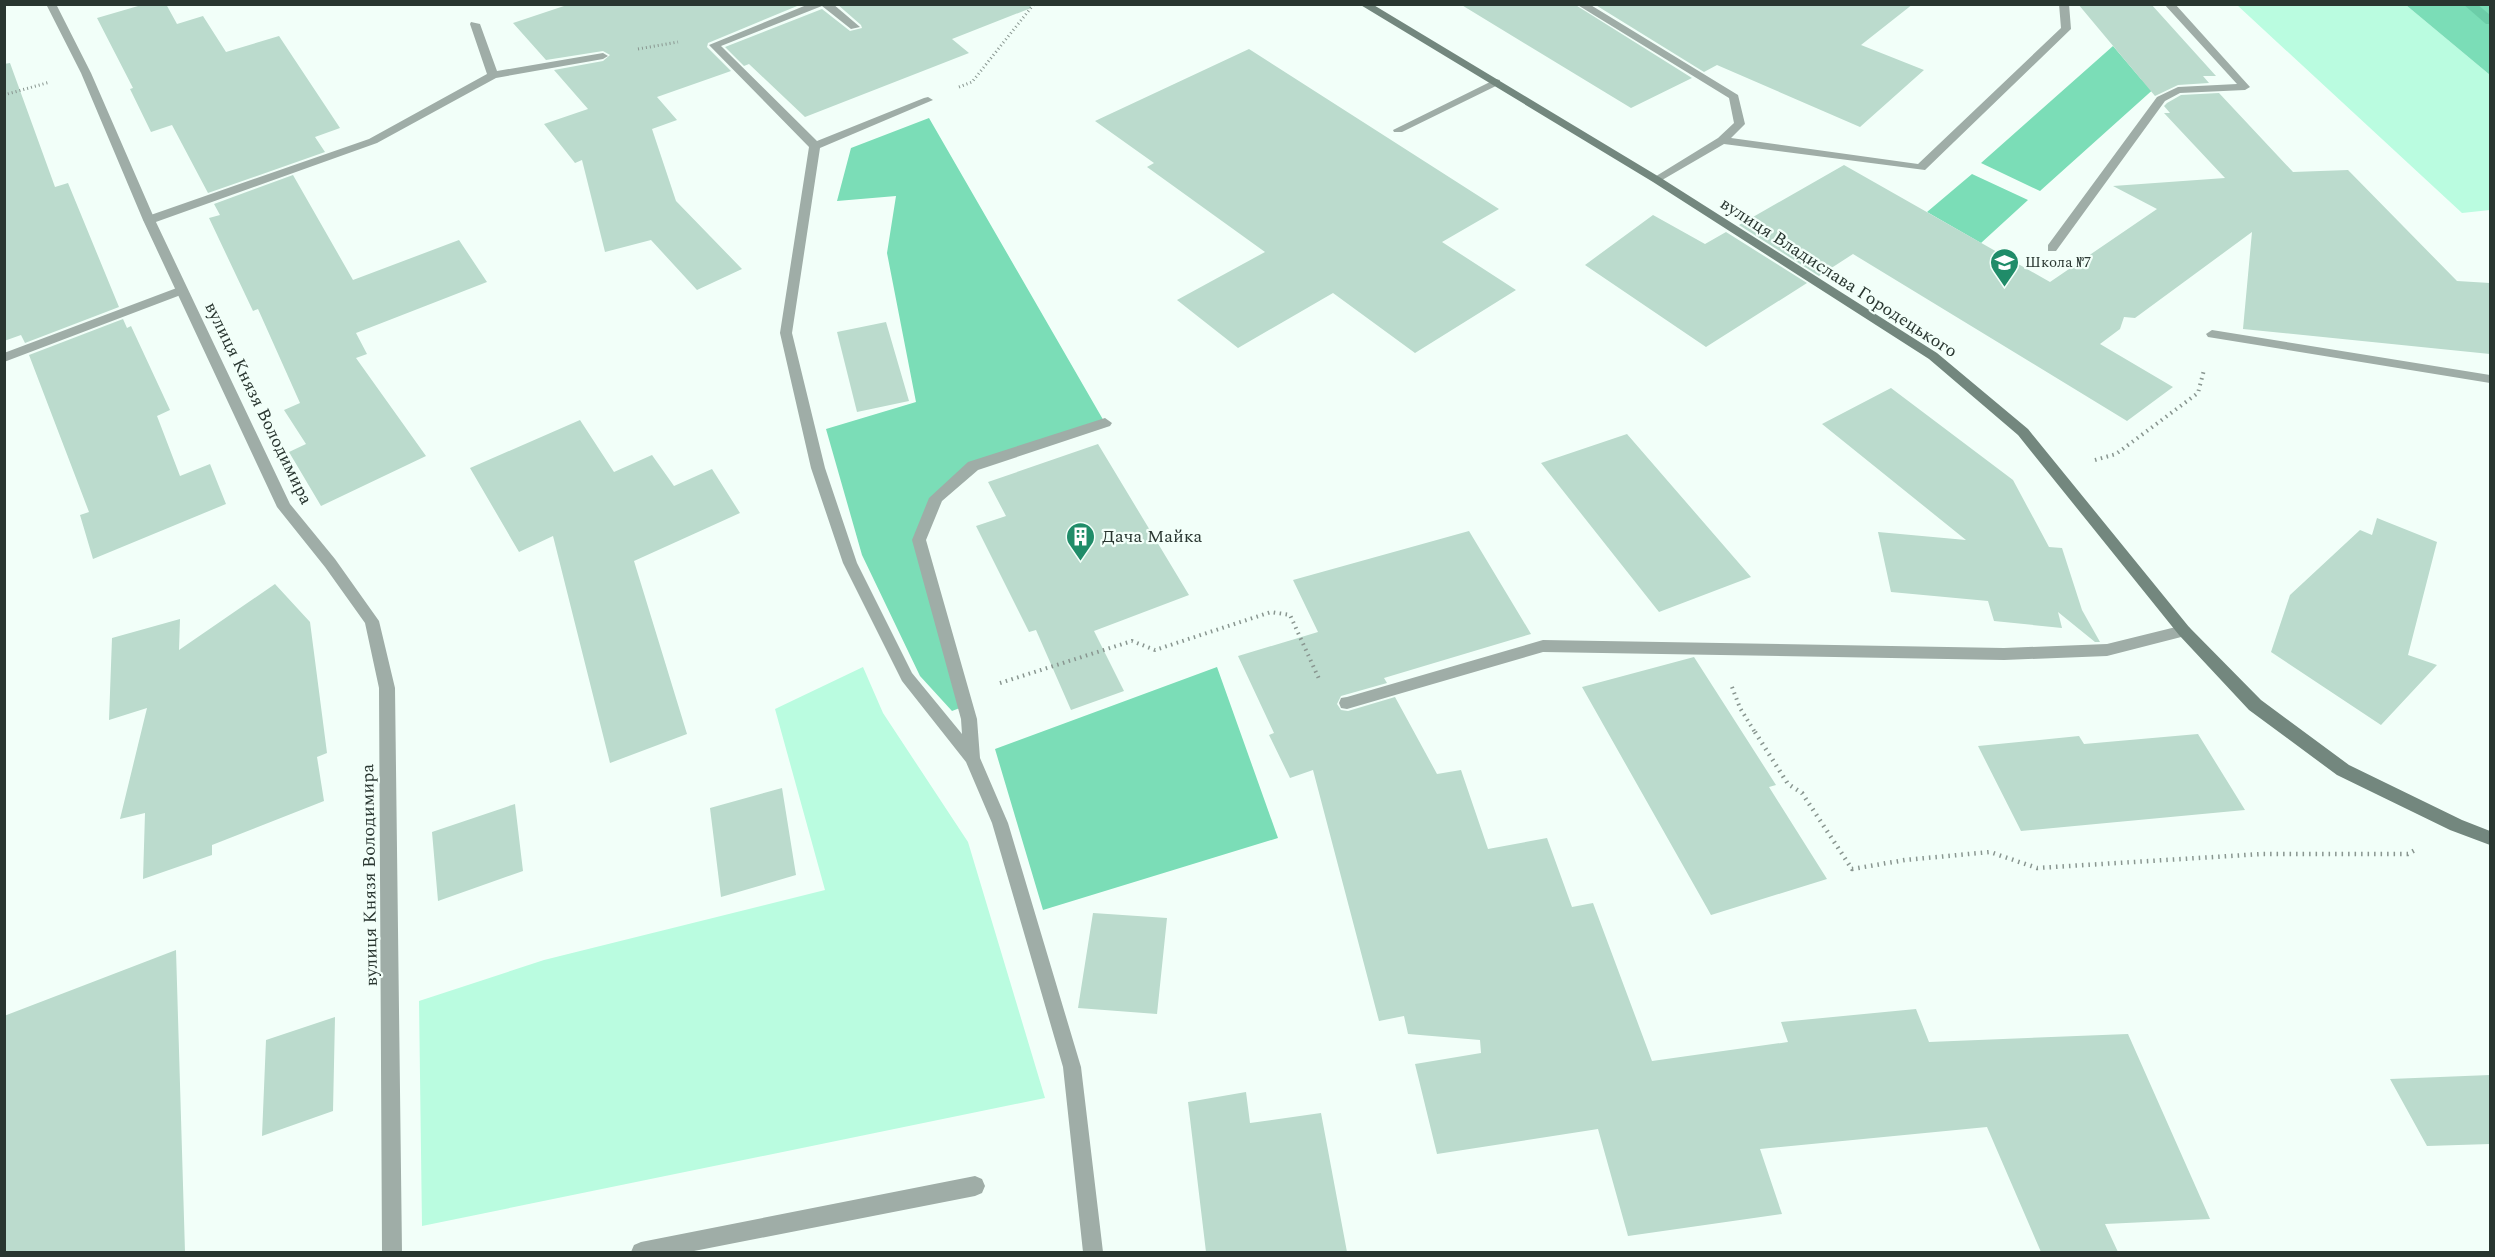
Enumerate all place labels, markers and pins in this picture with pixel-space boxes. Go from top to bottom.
school or university icon: Школа №7 [1988,246,2020,288]
place label: Школа №7 [2025,251,2091,274]
building icon: Дача Майка [1065,520,1097,562]
place label: Дача Майка [1102,523,1203,550]

